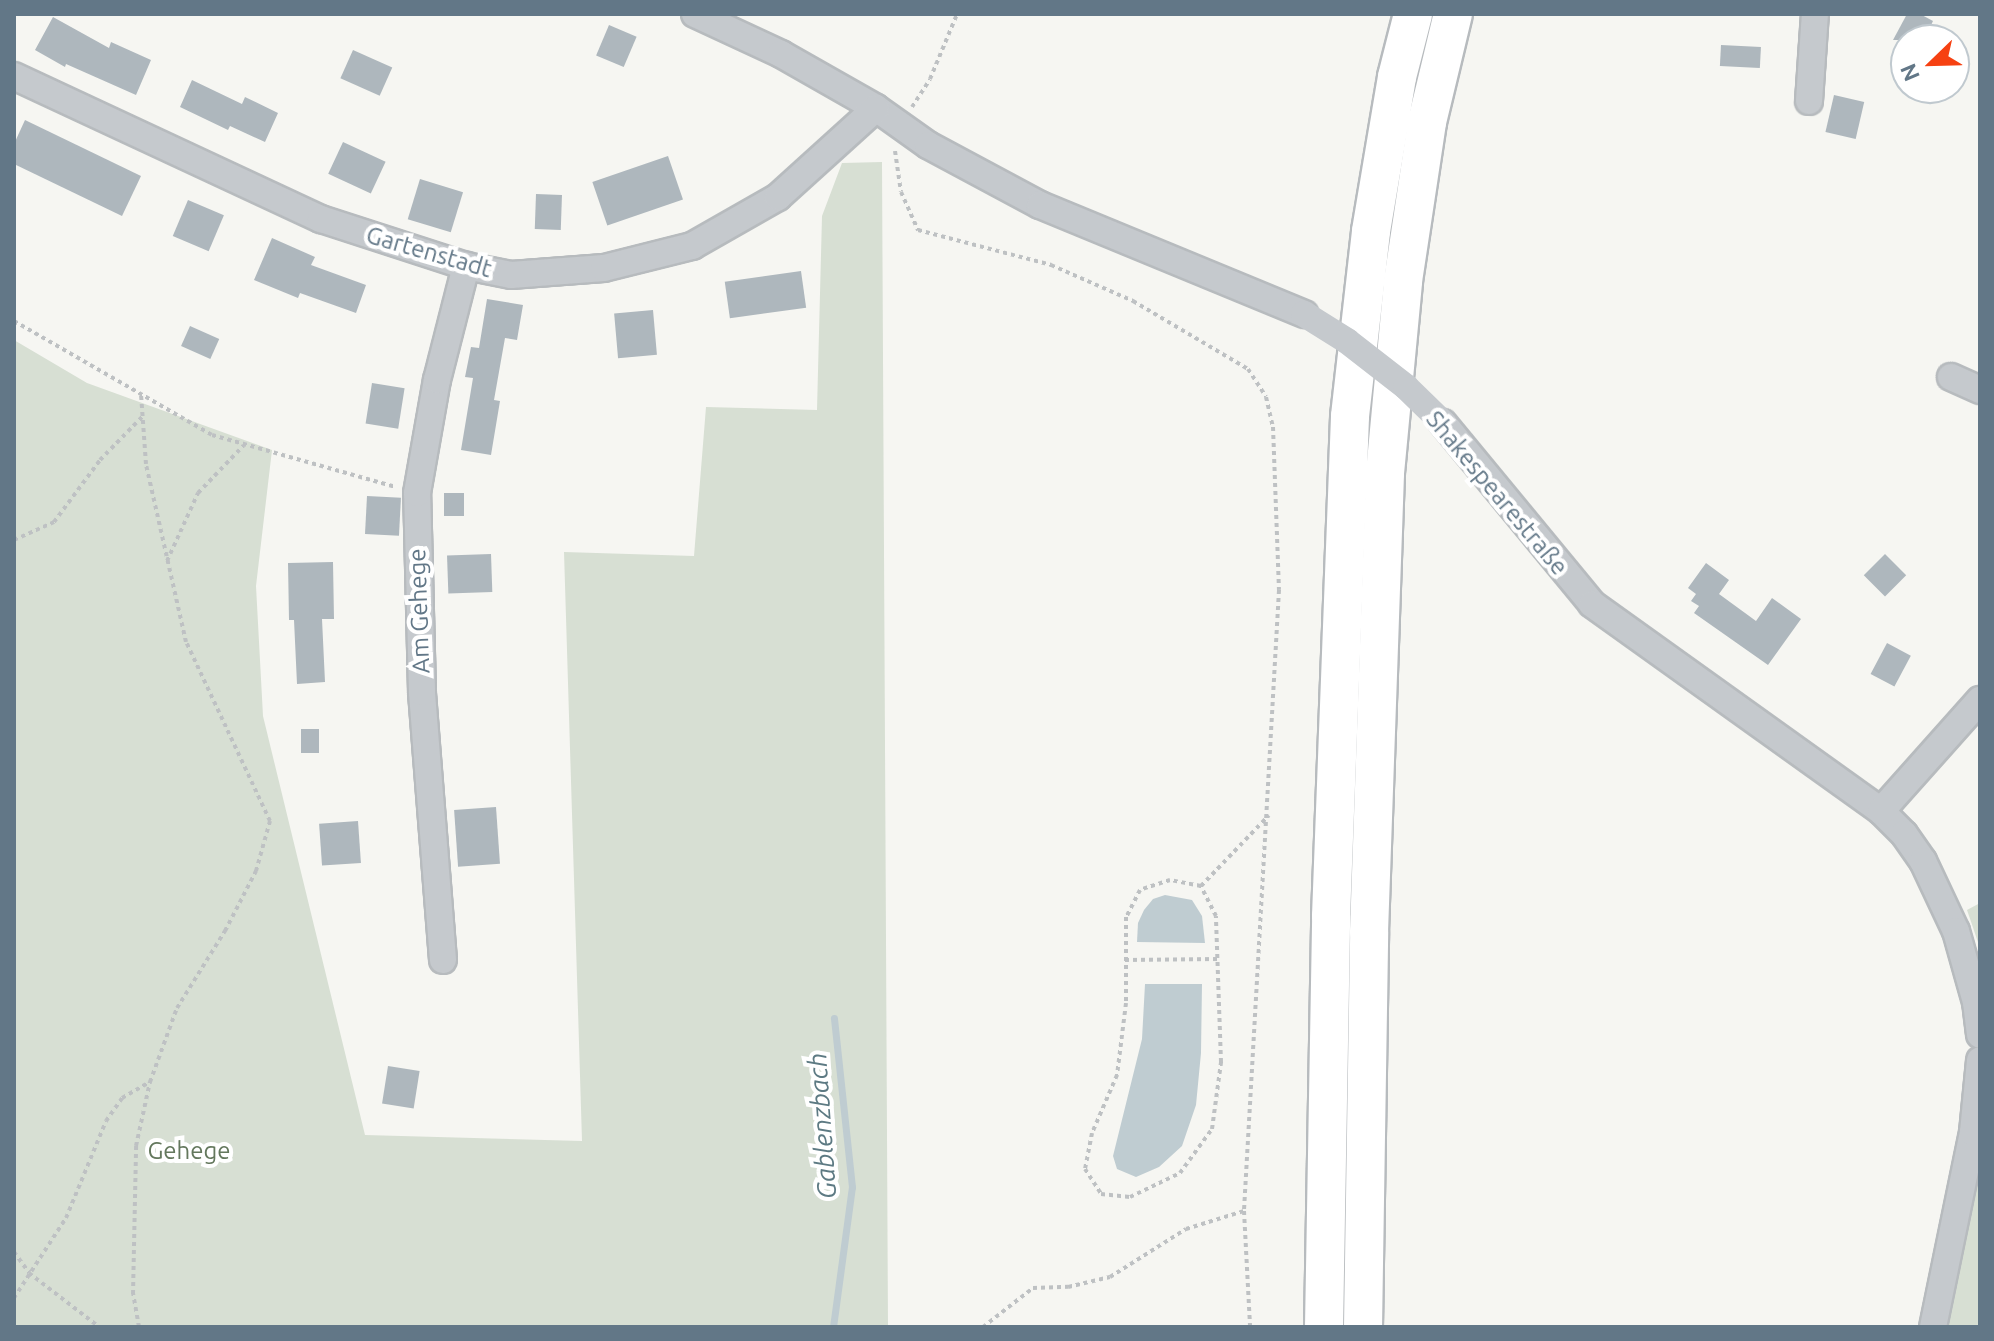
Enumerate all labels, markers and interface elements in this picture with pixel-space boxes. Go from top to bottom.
north arrow [1890,24,1970,104]
text: N [1895,60,1924,85]
street label: Gartenstadt [363,220,495,284]
street label: Shakespearestraße [1420,405,1574,581]
street label: Am Gehege [402,548,436,674]
water label: Gablenzbach [801,1052,843,1200]
park label: Gehege [147,1137,231,1165]

